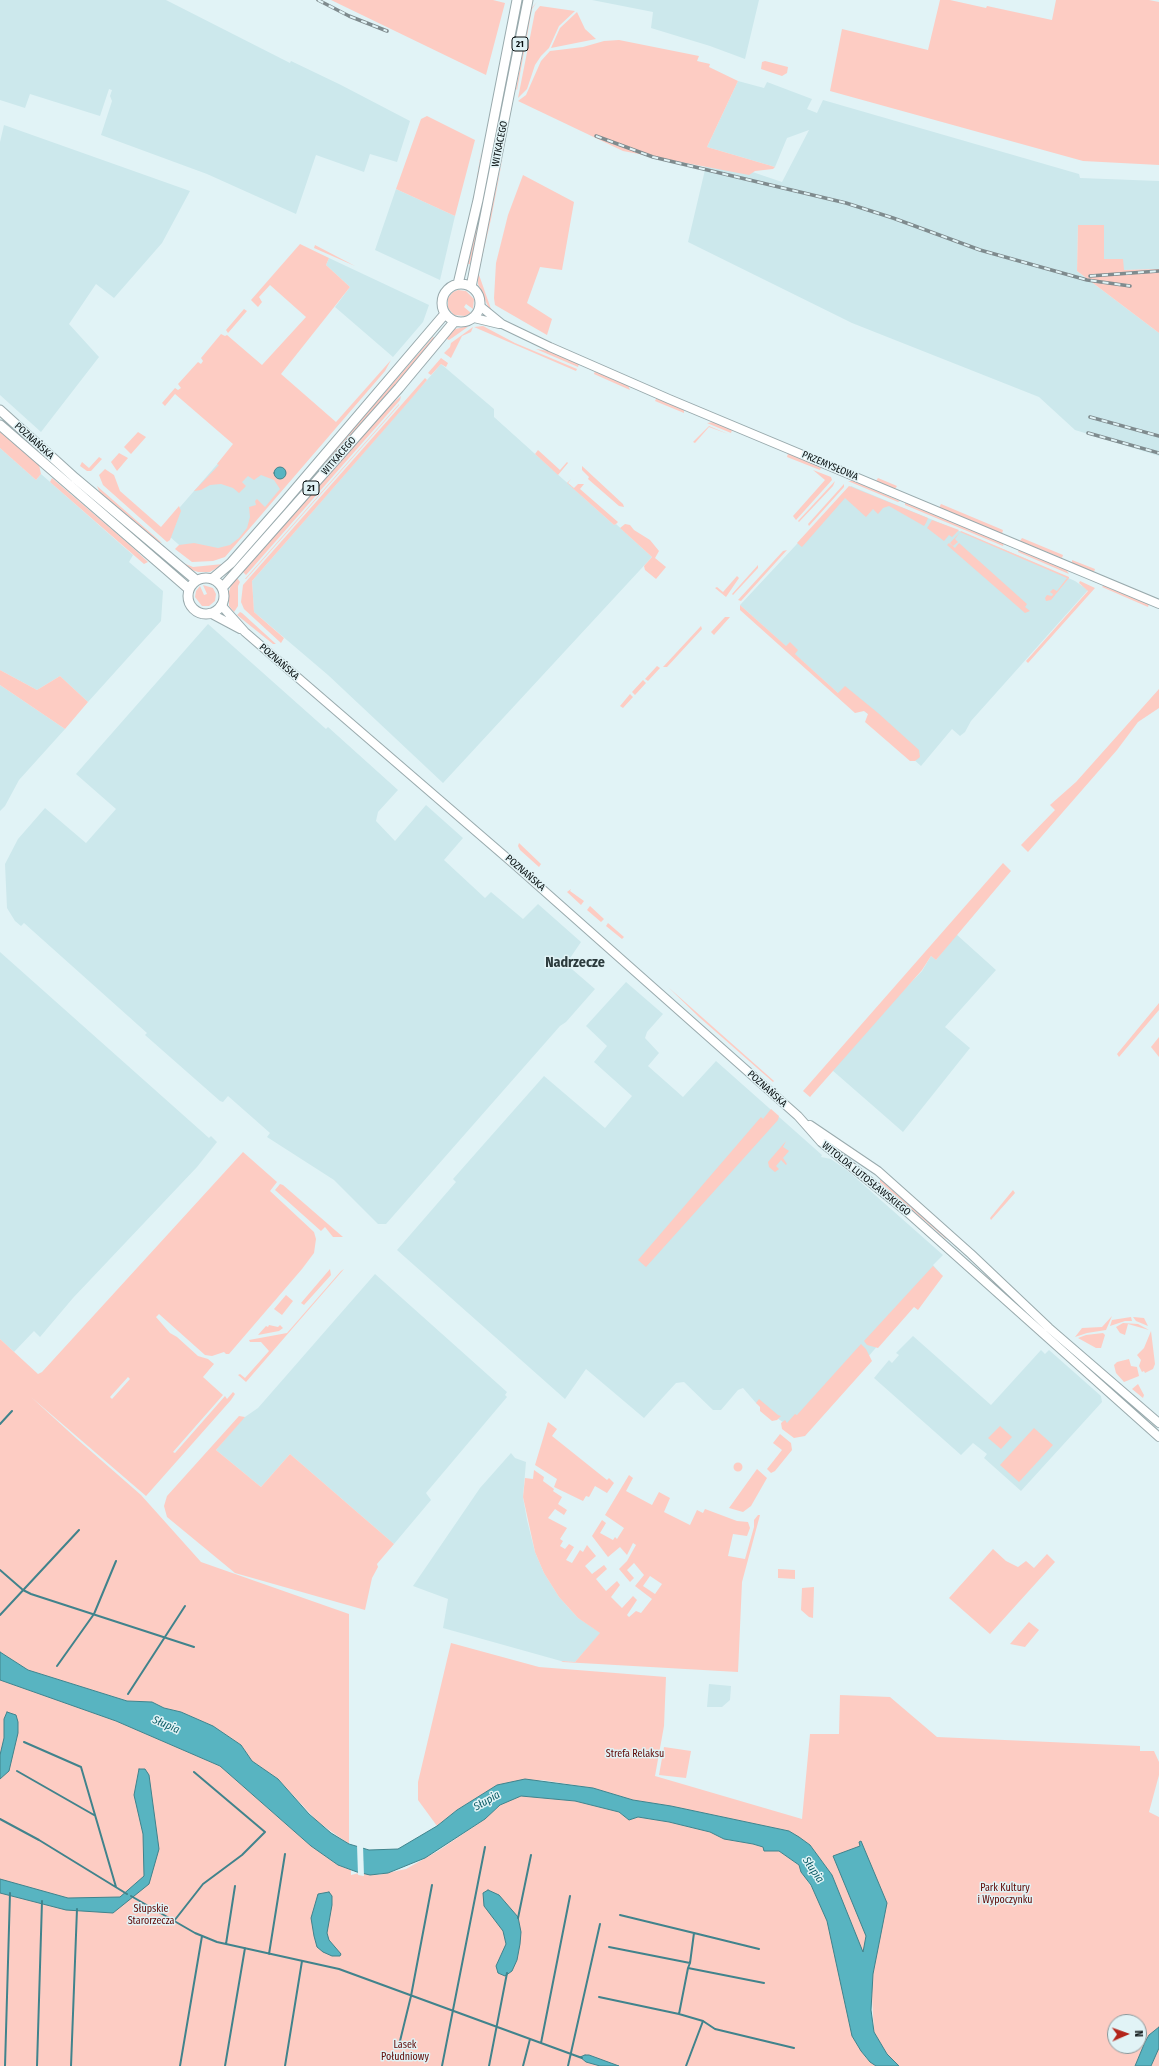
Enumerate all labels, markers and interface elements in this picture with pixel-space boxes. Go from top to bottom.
road number: 21 [512,37,528,51]
street label: WITKACEGO [490,120,510,168]
street label: POZNAŃSKA [12,420,56,462]
street label: WITKACEGO [319,434,359,478]
street label: PRZEMYSŁOWA [800,449,860,483]
road number: 21 [303,481,319,495]
street label: POZNAŃSKA [257,641,301,683]
street label: POZNAŃSKA [503,852,547,894]
district label: Nadrzecze [545,955,605,971]
street label: POZNAŃSKA [745,1068,789,1110]
street label: WITOLDA LUTOSŁAWSKIEGO [819,1139,913,1219]
water label: Słupia [150,1713,182,1737]
park label: Strefa Relaksu [606,1748,664,1760]
water label: Słupia [471,1788,503,1814]
water label: Słupia [800,1855,826,1885]
park label: Park Kultury i Wypoczynku [977,1882,1033,1906]
park label: Słupskie Starorzecza [128,1903,174,1926]
north arrow [1107,2014,1147,2054]
text: N [1132,2030,1145,2037]
park label: Lasek Południowy [381,2039,429,2062]

